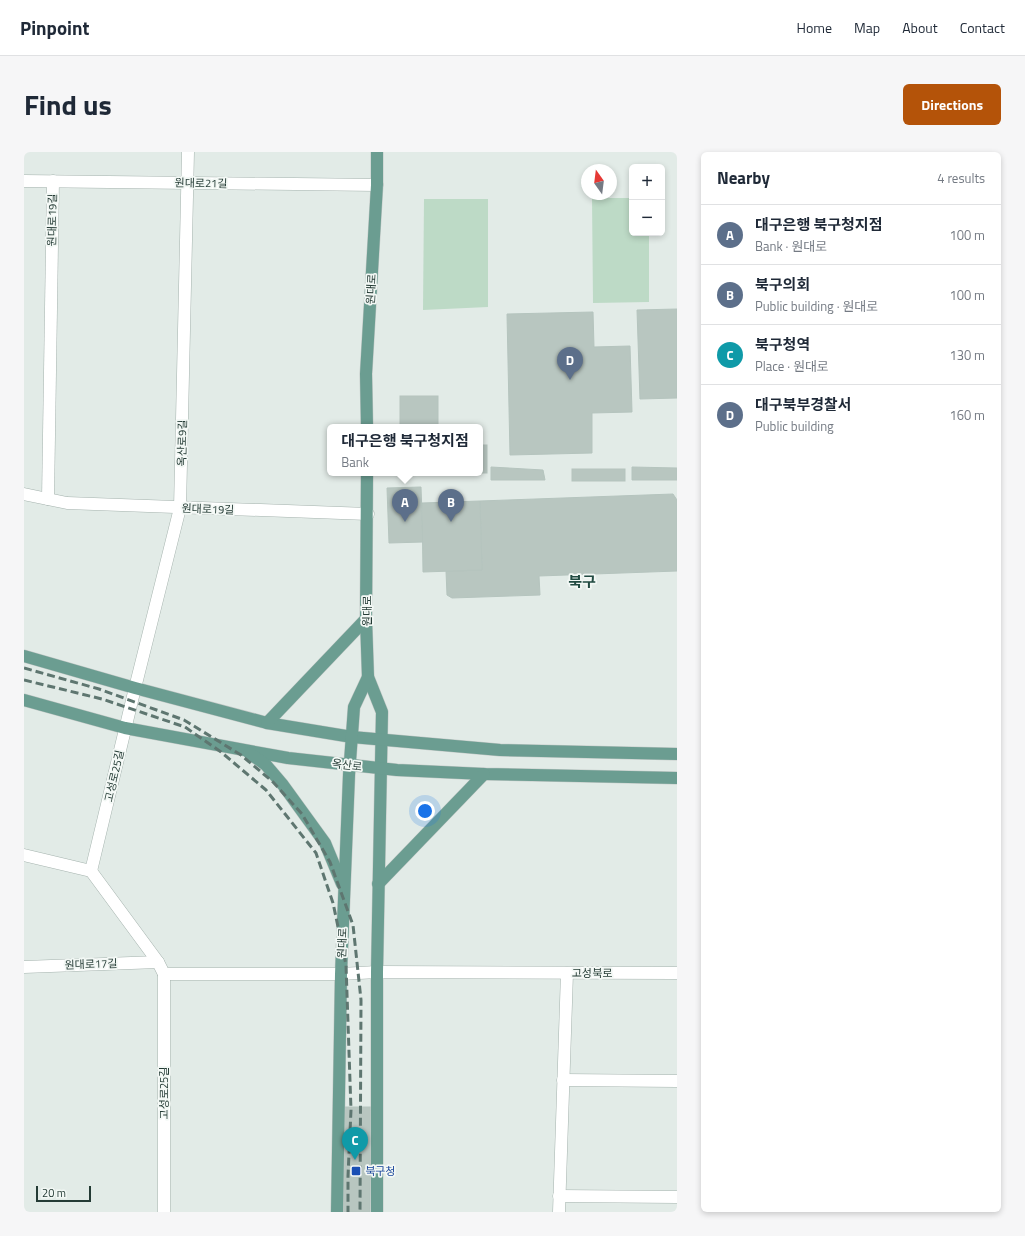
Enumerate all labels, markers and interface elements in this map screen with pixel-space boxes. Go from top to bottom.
text: Pinpoint [20,13,89,42]
text: Home [797,17,832,38]
text: Map [854,17,880,38]
text: About [902,17,938,38]
text: Contact [960,17,1005,38]
text: Find us [24,83,112,126]
button: Directions [903,84,1001,125]
north arrow [581,164,617,200]
map controls [629,164,665,236]
button: + [629,164,665,200]
text: Nearby [717,165,770,191]
text: 4 results [937,168,985,188]
street label: 원대로21길 [174,175,228,191]
street label: 원대로19길 [44,193,60,247]
button: − [629,200,665,236]
text: 대구은행 북구청지점 [755,213,883,236]
text: A [726,225,734,245]
text: 100 m [949,225,985,245]
text: Bank · 원대로 [755,236,827,256]
street label: 원대로 [362,273,380,305]
text: 북구의회 [755,273,810,296]
text: B [726,285,734,305]
text: 100 m [949,285,985,305]
text: Public building · 원대로 [755,296,878,316]
text: 북구청역 [755,333,810,356]
text: C [726,345,734,365]
text: 130 m [949,345,985,365]
pin: D [557,347,583,380]
text: Place · 원대로 [755,356,829,376]
text: 대구북부경찰서 [755,393,852,416]
text: D [726,405,734,425]
text: 160 m [949,405,985,425]
text: Public building [755,416,834,436]
street label: 옥산로9길 [174,420,190,466]
popup [327,424,483,476]
text: 대구은행 북구청지점 [341,429,469,452]
text: Bank [341,452,369,472]
pin: A [392,489,418,522]
pin: B [438,489,464,522]
street label: 원대로19길 [181,500,235,518]
district label: 북구 [568,570,596,593]
street label: 원대로 [359,596,375,626]
street label: 고성로25길 [100,748,128,804]
street label: 옥산로 [331,755,363,775]
your location [415,801,435,821]
street label: 원대로 [333,928,351,958]
street label: 원대로17길 [64,955,118,973]
street label: 고성북로 [572,965,612,981]
street label: 고성로25길 [156,1067,172,1119]
pin: C [342,1127,368,1160]
place label: 북구청 [365,1163,395,1179]
marker: 북구청 [350,1165,362,1177]
scale bar [36,1184,91,1203]
text: 20 m [42,1185,66,1201]

